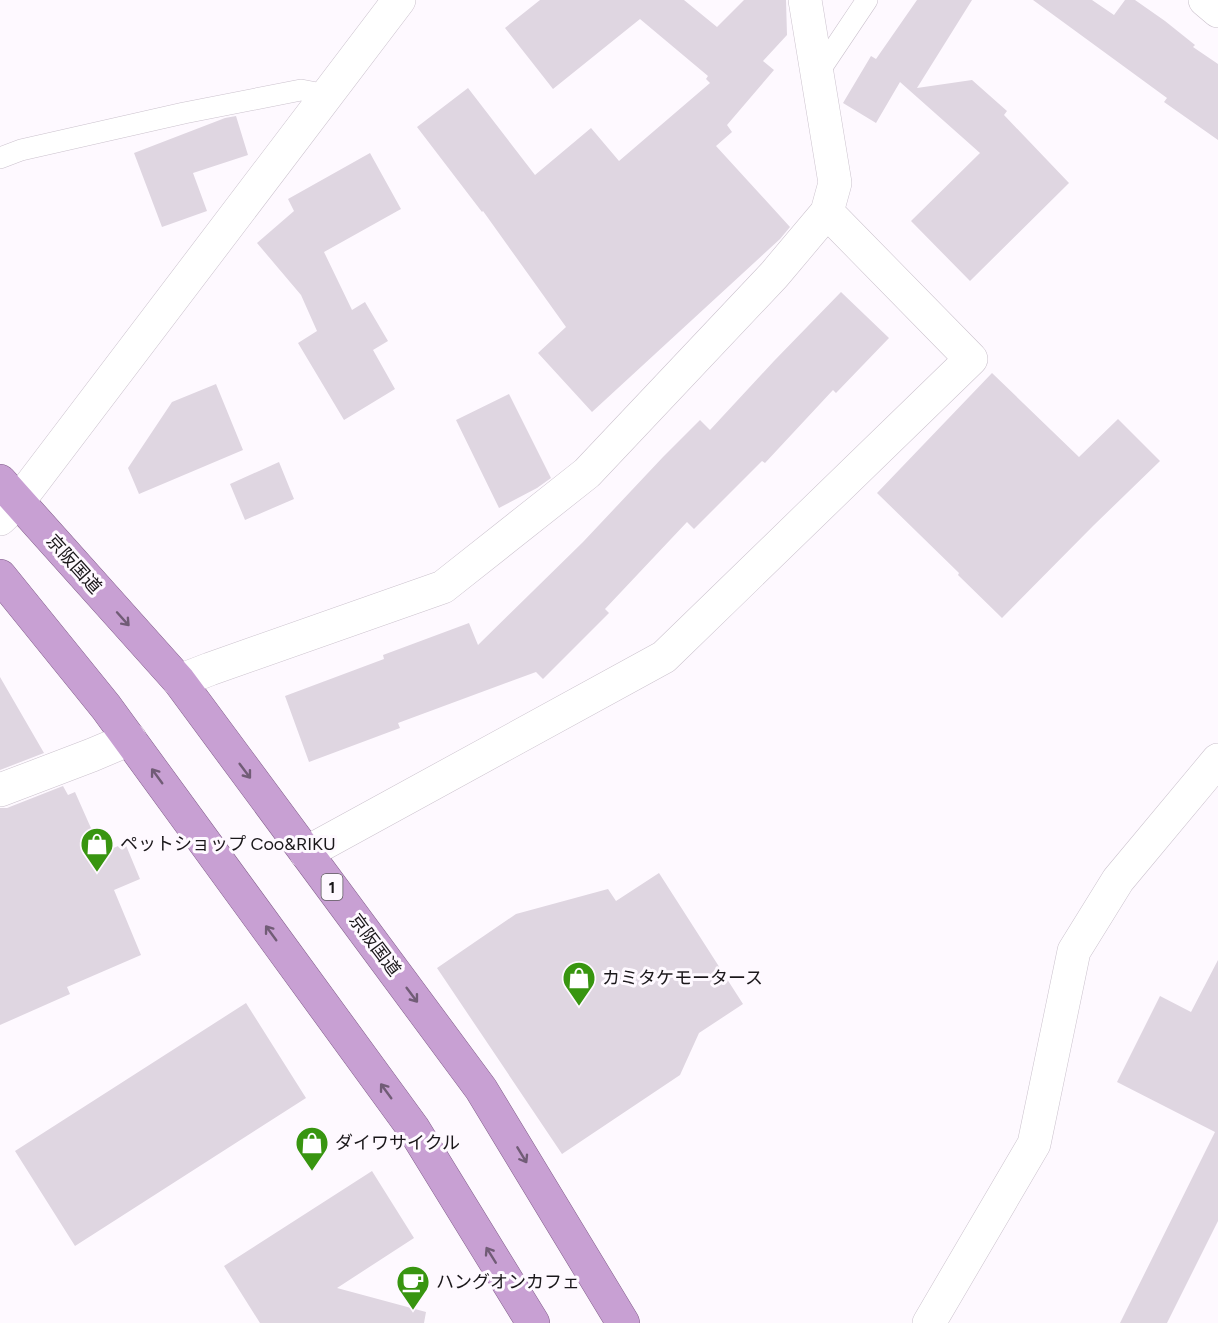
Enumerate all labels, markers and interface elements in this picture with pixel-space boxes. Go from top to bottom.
street label: 京阪国道 [42,530,106,598]
one-way arrow [116,611,130,626]
one-way arrow [239,762,252,778]
one-way arrow [150,768,163,784]
shop icon: ペットショップ Coo&RIKU [79,826,115,873]
place label: ペットショップ Coo&RIKU [120,833,336,855]
road number: 1 [322,874,342,900]
street label: 京阪国道 [345,910,405,980]
one-way arrow [265,926,278,942]
shop icon: カミタケモータース [561,960,597,1007]
place label: カミタケモータース [602,967,763,989]
one-way arrow [405,986,418,1002]
one-way arrow [380,1084,393,1100]
shop icon: ダイワサイクル [294,1125,330,1172]
place label: ダイワサイクル [335,1132,460,1154]
one-way arrow [516,1146,528,1163]
one-way arrow [485,1247,497,1264]
cafe icon: ハングオンカフェ [395,1264,431,1311]
place label: ハングオンカフェ [436,1271,580,1293]

